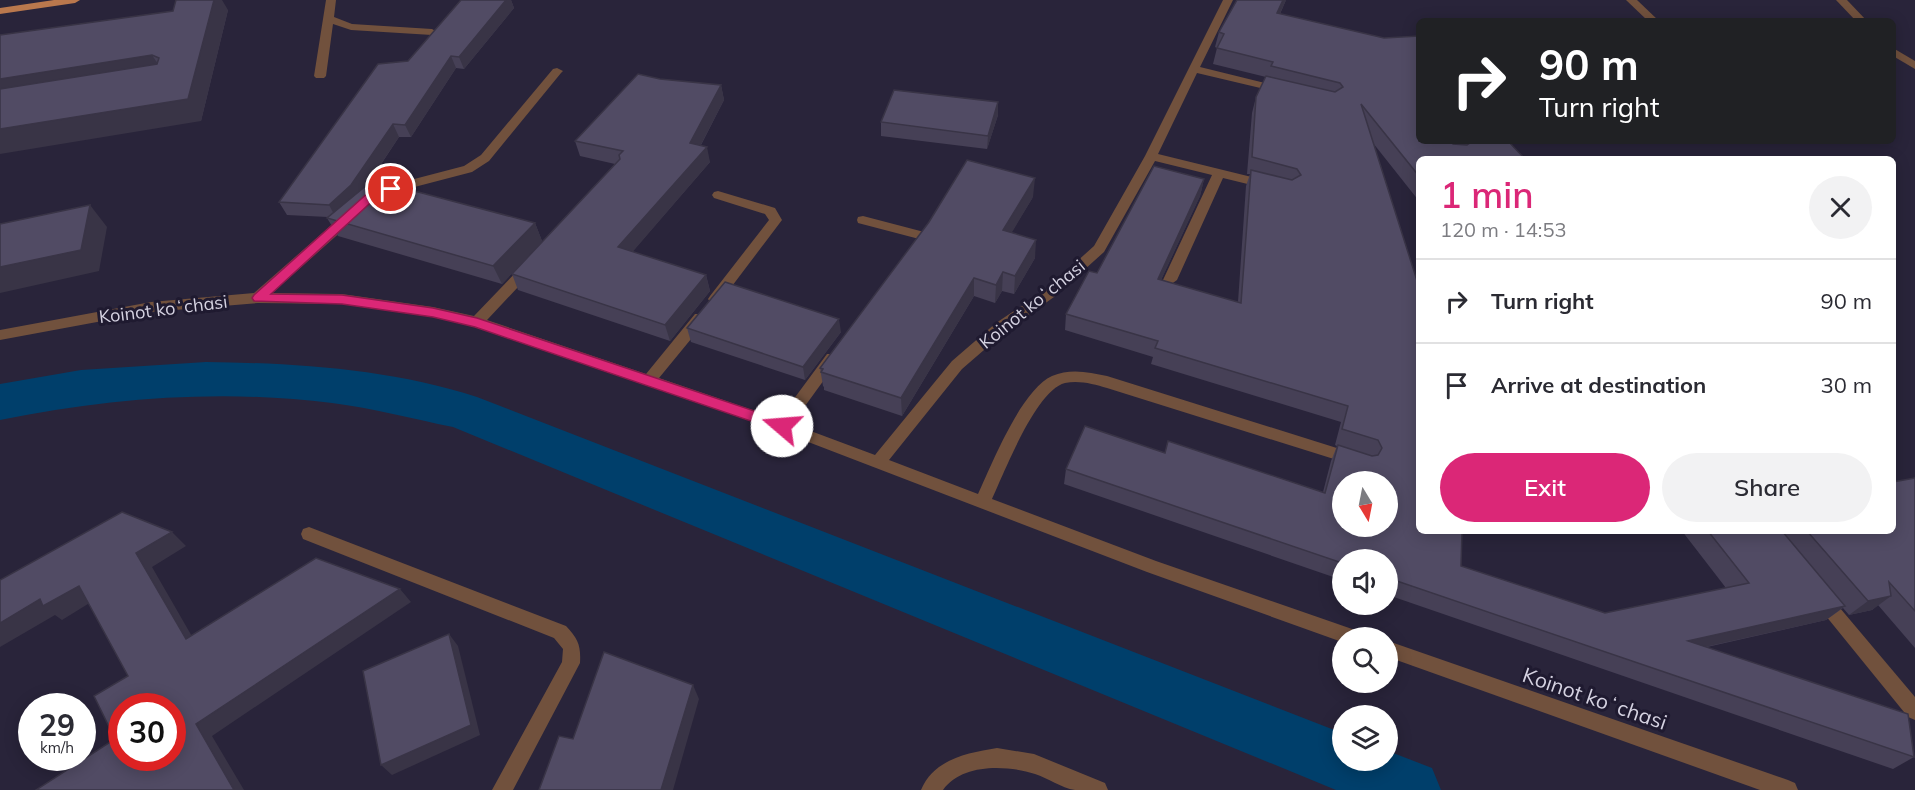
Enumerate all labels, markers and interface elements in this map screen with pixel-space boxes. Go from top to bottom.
text: 90 m [1539,38,1639,91]
icon: right [1440,42,1518,120]
text: Turn right [1539,90,1659,124]
pin [365,163,416,214]
icon: arrive [374,172,407,205]
text: 1 min [1440,172,1534,217]
button: close [1809,176,1872,239]
text: 120 m · 14:53 [1440,217,1566,242]
street label: Koinot koʻchasi [975,254,1089,354]
icon: right [1440,285,1473,318]
text: Turn right [1491,287,1594,315]
text: 90 m [1821,287,1872,315]
street label: Koinot koʻchasi [97,290,229,328]
icon: arrive [1440,369,1473,402]
text: Arrive at destination [1491,371,1706,399]
text: 30 m [1821,371,1872,399]
position arrow [750,394,814,458]
button: Exit [1440,453,1650,522]
button: Share [1662,453,1872,522]
north arrow [1332,471,1398,537]
map controls [1332,471,1398,771]
button: sound [1332,549,1398,615]
button: search [1332,627,1398,693]
street label: Koinot koʻchasi [1519,661,1671,735]
speed limit sign: 30 [108,693,186,771]
button: layers [1332,705,1398,771]
text: 29 [39,706,75,744]
text: km/h [40,738,74,757]

